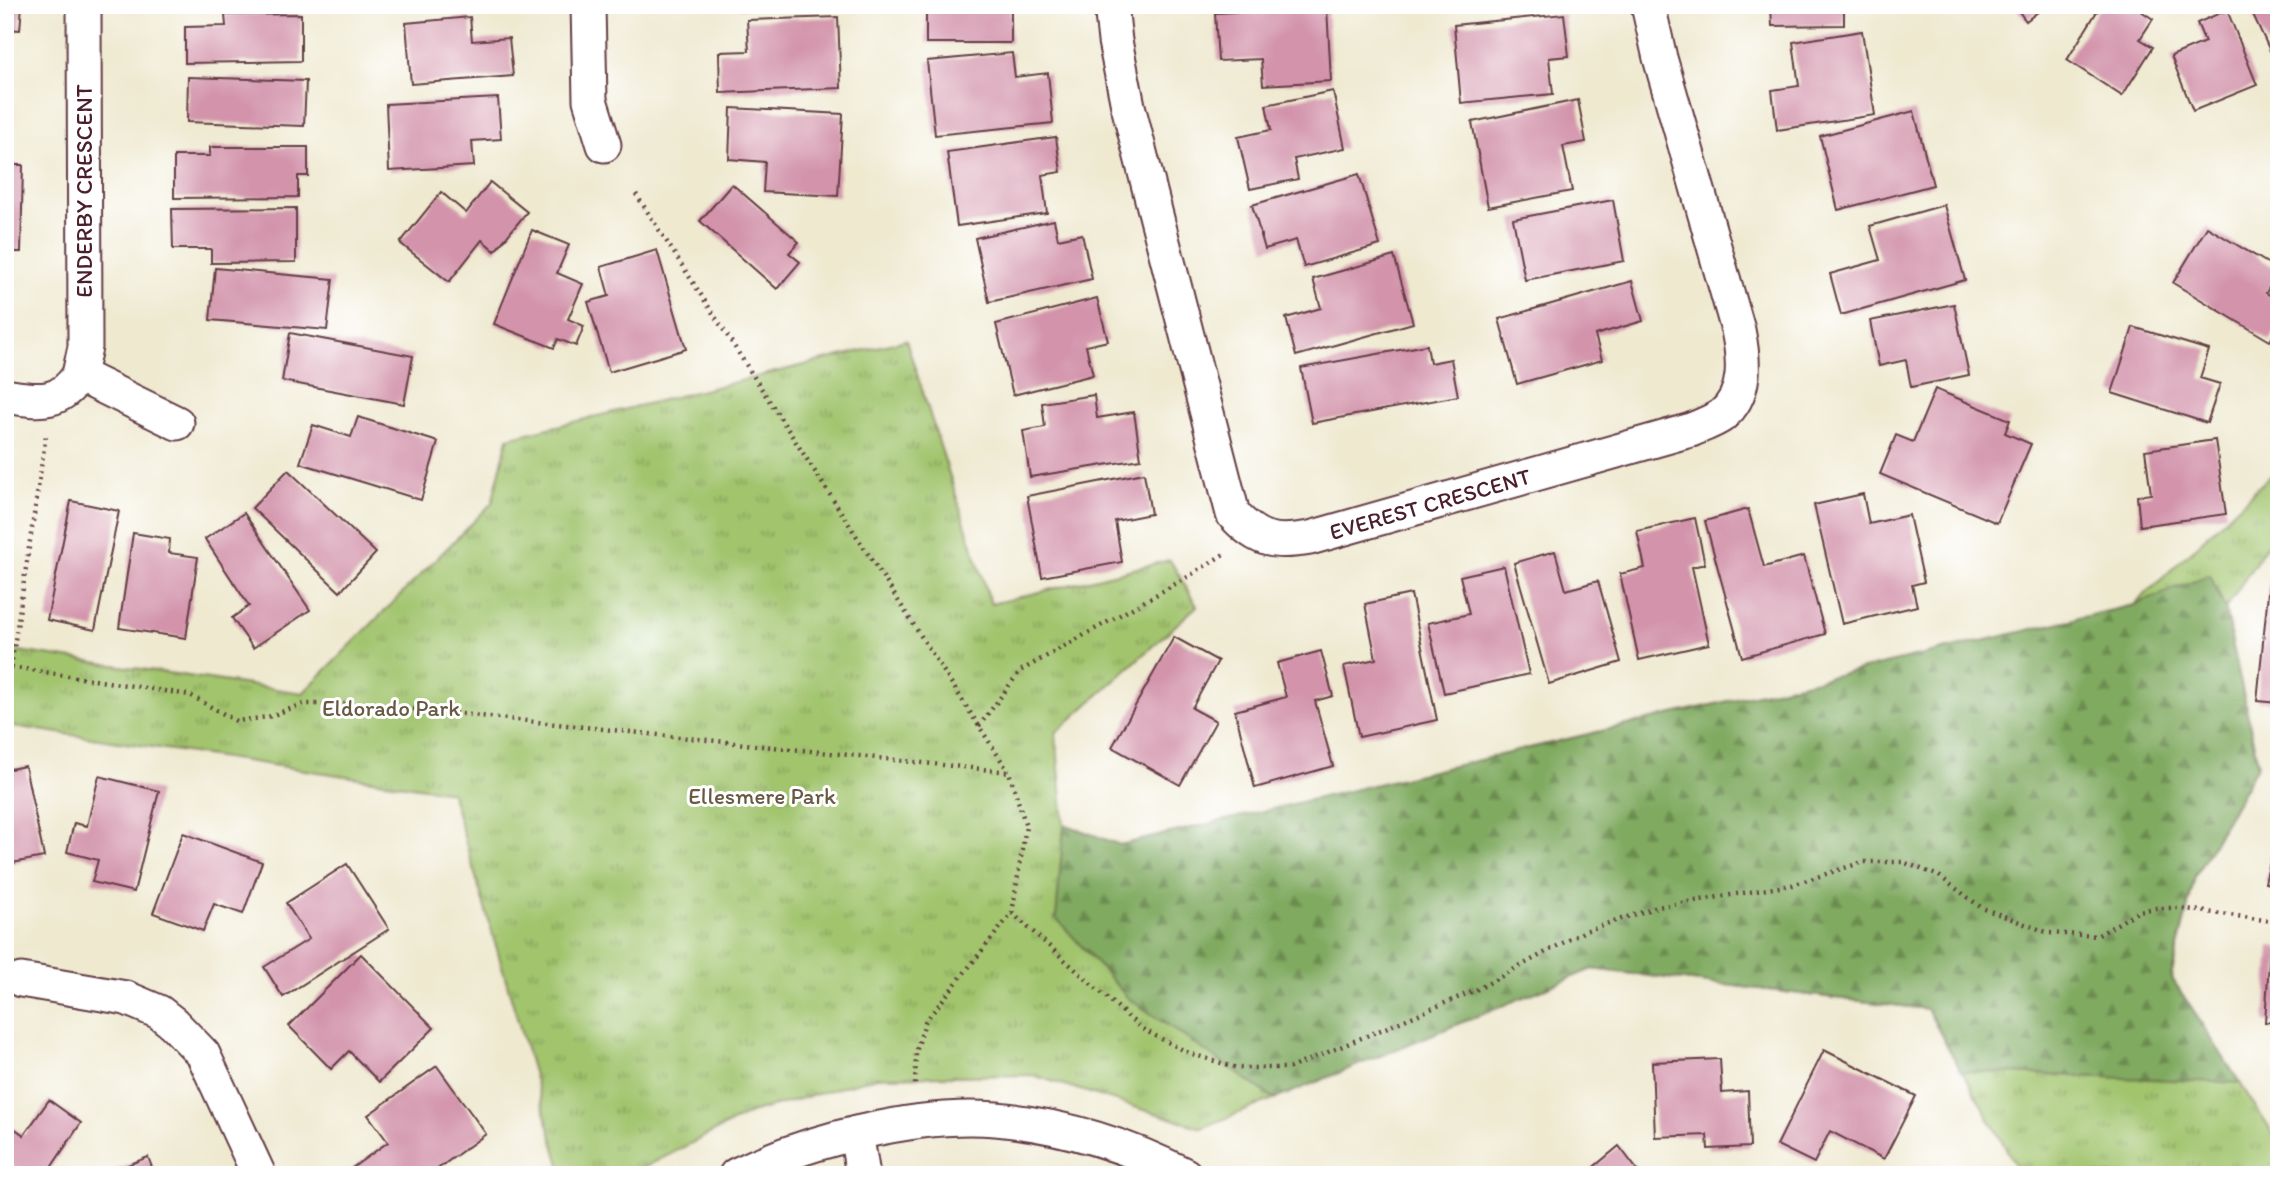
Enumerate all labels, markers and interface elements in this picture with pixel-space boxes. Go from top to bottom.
street label: ENDERBY CRESCENT [70,84,98,298]
street label: EVEREST CRESCENT [1326,462,1534,546]
park label: Eldorado Park [322,694,460,722]
park label: Ellesmere Park [688,782,836,810]

